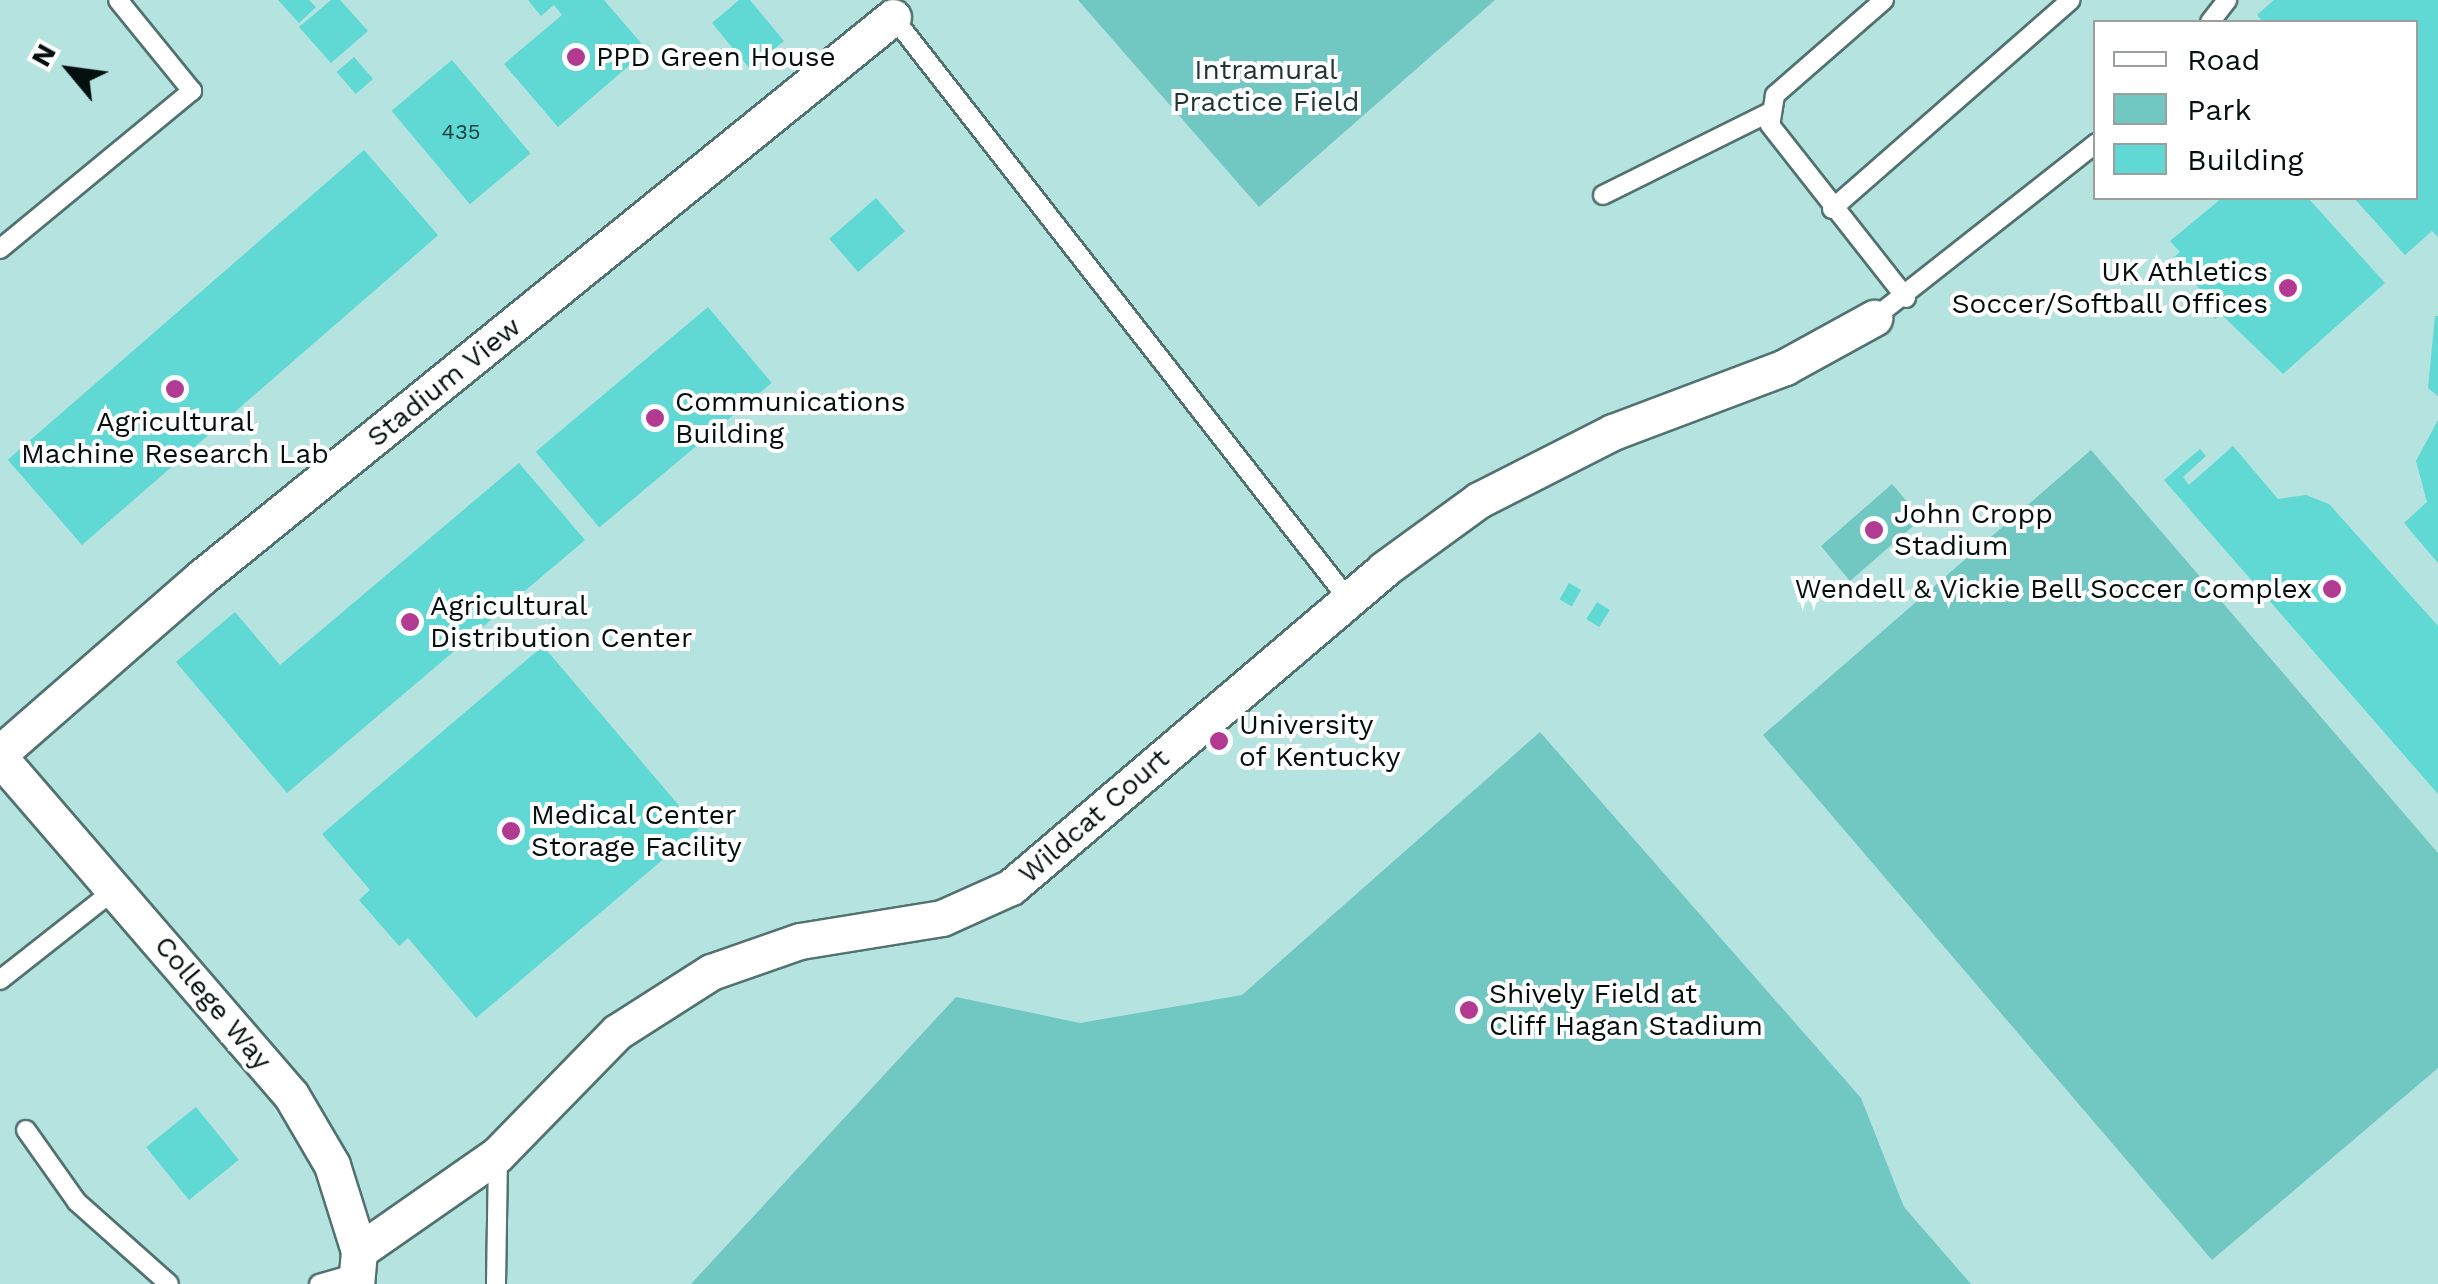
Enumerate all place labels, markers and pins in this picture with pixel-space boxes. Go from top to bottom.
place label: PPD Green House [596,40,836,74]
marker: PPD Green House [565,46,587,68]
place label: UK Athletics Soccer/Softball Offices [1951,255,2268,321]
marker: UK Athletics Soccer/Softball Offices [2277,277,2299,299]
marker: Agricultural Machine Research Lab [164,378,186,400]
place label: Communications Building [675,385,905,451]
place label: Agricultural Machine Research Lab [21,405,329,471]
marker: Communications Building [644,407,666,429]
place label: John Cropp Stadium [1894,497,2053,563]
marker: John Cropp Stadium [1863,519,1885,541]
place label: Wendell & Vickie Bell Soccer Complex [1791,572,2312,606]
marker: Wendell & Vickie Bell Soccer Complex [2321,578,2343,600]
place label: Agricultural Distribution Center [430,589,692,655]
marker: Agricultural Distribution Center [399,611,421,633]
place label: University of Kentucky [1239,708,1402,774]
marker: University of Kentucky [1208,730,1230,752]
place label: Medical Center Storage Facility [531,798,742,864]
marker: Medical Center Storage Facility [500,820,522,842]
place label: Shively Field at Cliff Hagan Stadium [1489,977,1764,1043]
marker: Shively Field at Cliff Hagan Stadium [1458,999,1480,1021]

